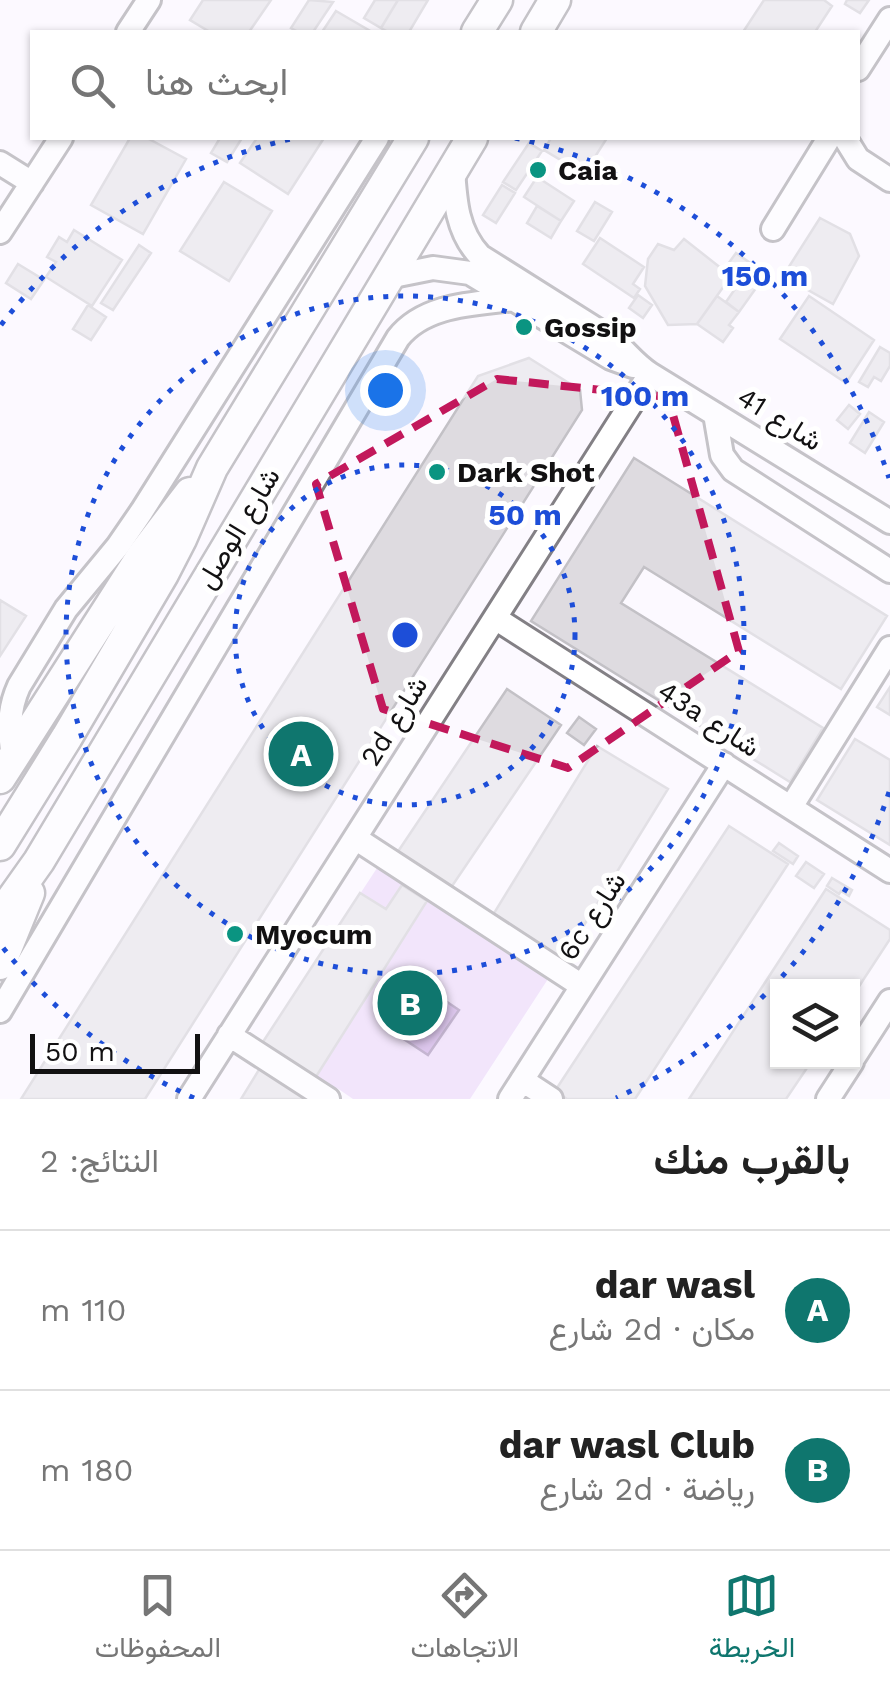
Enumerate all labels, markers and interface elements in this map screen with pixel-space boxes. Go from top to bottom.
search box [30,30,860,140]
icon: search [65,58,120,113]
text: ابحث هنا [145,60,288,104]
place label: Caia [558,154,618,187]
marker: Caia [527,159,549,181]
text: 150 m [722,258,808,293]
place label: Gossip [544,311,637,344]
marker: Gossip [513,316,535,338]
your location [360,365,411,416]
text: 100 m [601,378,689,413]
street label: شارع 41 [731,380,828,459]
place label: Dark Shot [457,456,595,489]
marker: Dark Shot [426,461,448,483]
street label: شارع الوصل [189,462,289,595]
text: 50 m [488,497,562,532]
centre of rings [387,617,423,653]
street label: 2d شارع [354,670,436,773]
street label: 43a شارع [651,674,766,766]
pin: A [268,716,334,792]
street label: 6c شارع [551,866,634,967]
place label: Myocum [255,918,372,951]
marker: Myocum [224,923,246,945]
pin: B [378,966,442,1040]
map controls [770,979,860,1069]
button: layers [770,979,860,1069]
scale bar [30,1029,200,1074]
text: 50 m [45,1035,115,1068]
text: بالقرب منك [654,1135,850,1184]
text: النتائج: 2 [40,1142,159,1180]
text: dar wasl [595,1263,755,1307]
text: 110 m [40,1291,126,1329]
text: A [807,1291,828,1329]
text: مكان · 2d شارع [548,1310,755,1348]
text: dar wasl Club [499,1423,755,1467]
text: 180 m [40,1451,134,1489]
text: B [807,1451,828,1489]
text: رياضة · 2d شارع [539,1470,755,1508]
tab: المحفوظات [95,1568,221,1672]
tab: الاتجاهات [410,1568,519,1672]
tab: الخريطة [709,1568,795,1672]

